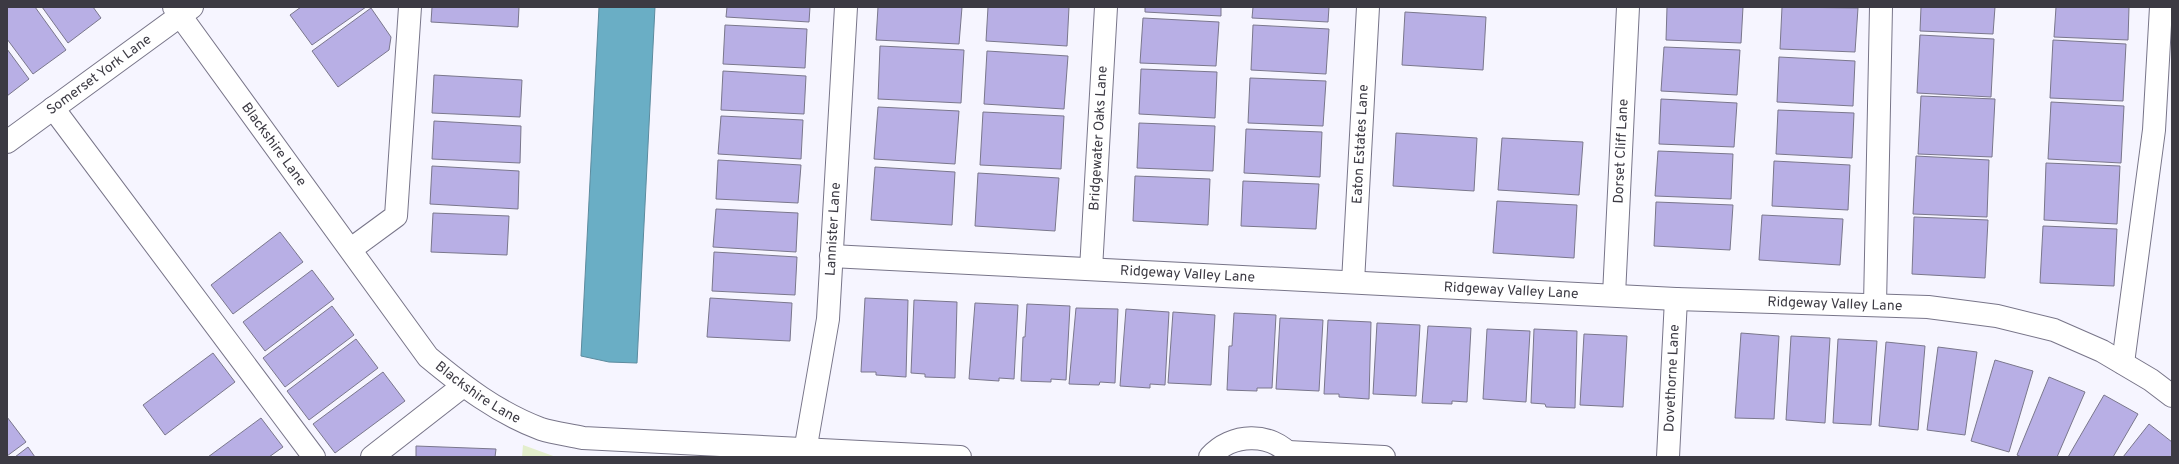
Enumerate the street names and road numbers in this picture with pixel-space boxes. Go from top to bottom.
street label: Somerset York Lane [43,31,155,119]
street label: Bridgewater Oaks Lane [1086,65,1111,211]
street label: Eaton Estates Lane [1349,84,1372,205]
street label: Dorset Cliff Lane [1610,98,1632,204]
street label: Blackshire Lane [238,99,310,190]
street label: Lannister Lane [822,182,844,277]
street label: Ridgeway Valley Lane [1120,262,1255,286]
street label: Ridgeway Valley Lane [1443,279,1579,303]
street label: Ridgeway Valley Lane [1767,293,1903,315]
street label: Dovethorne Lane [1661,324,1683,432]
street label: Blackshire Lane [432,358,523,427]

